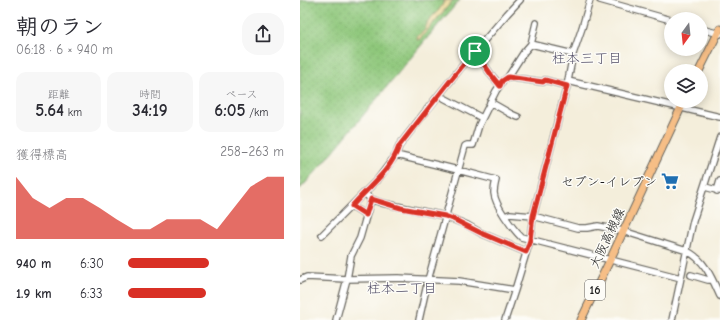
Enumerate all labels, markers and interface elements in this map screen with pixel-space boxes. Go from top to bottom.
north arrow [664,12,708,56]
map controls [664,12,708,108]
button: share [242,13,284,55]
text: 朝のラン [16,14,104,40]
pin [458,34,492,68]
icon: arrive [464,40,486,62]
text: 06:18 · 6 × 940 m [16,42,113,57]
district label: 柱本三丁目 [552,50,622,67]
button: layers [664,64,708,108]
text: 距離 [48,88,70,101]
text: 時間 [139,88,161,101]
text: ペース [225,88,258,101]
text: 5.64 [35,101,64,120]
text: 34:19 [132,101,168,120]
text: 6:05 [214,101,245,120]
text: km [64,106,82,119]
text: /km [245,106,268,119]
text: 258–263 m [220,144,284,159]
text: 獲得標高 [16,147,68,162]
supermarket icon: セブン-イレブン [660,171,680,191]
place label: セブン-イレブン [561,174,657,189]
street label: 大阪高槻線 [586,204,628,271]
text: 940 m [16,256,51,271]
text: 6:30 [80,256,104,271]
district label: 柱本二丁目 [367,280,437,297]
road number: 16 [585,280,605,300]
text: 1.9 km [16,286,52,301]
text: 6:33 [80,286,103,301]

